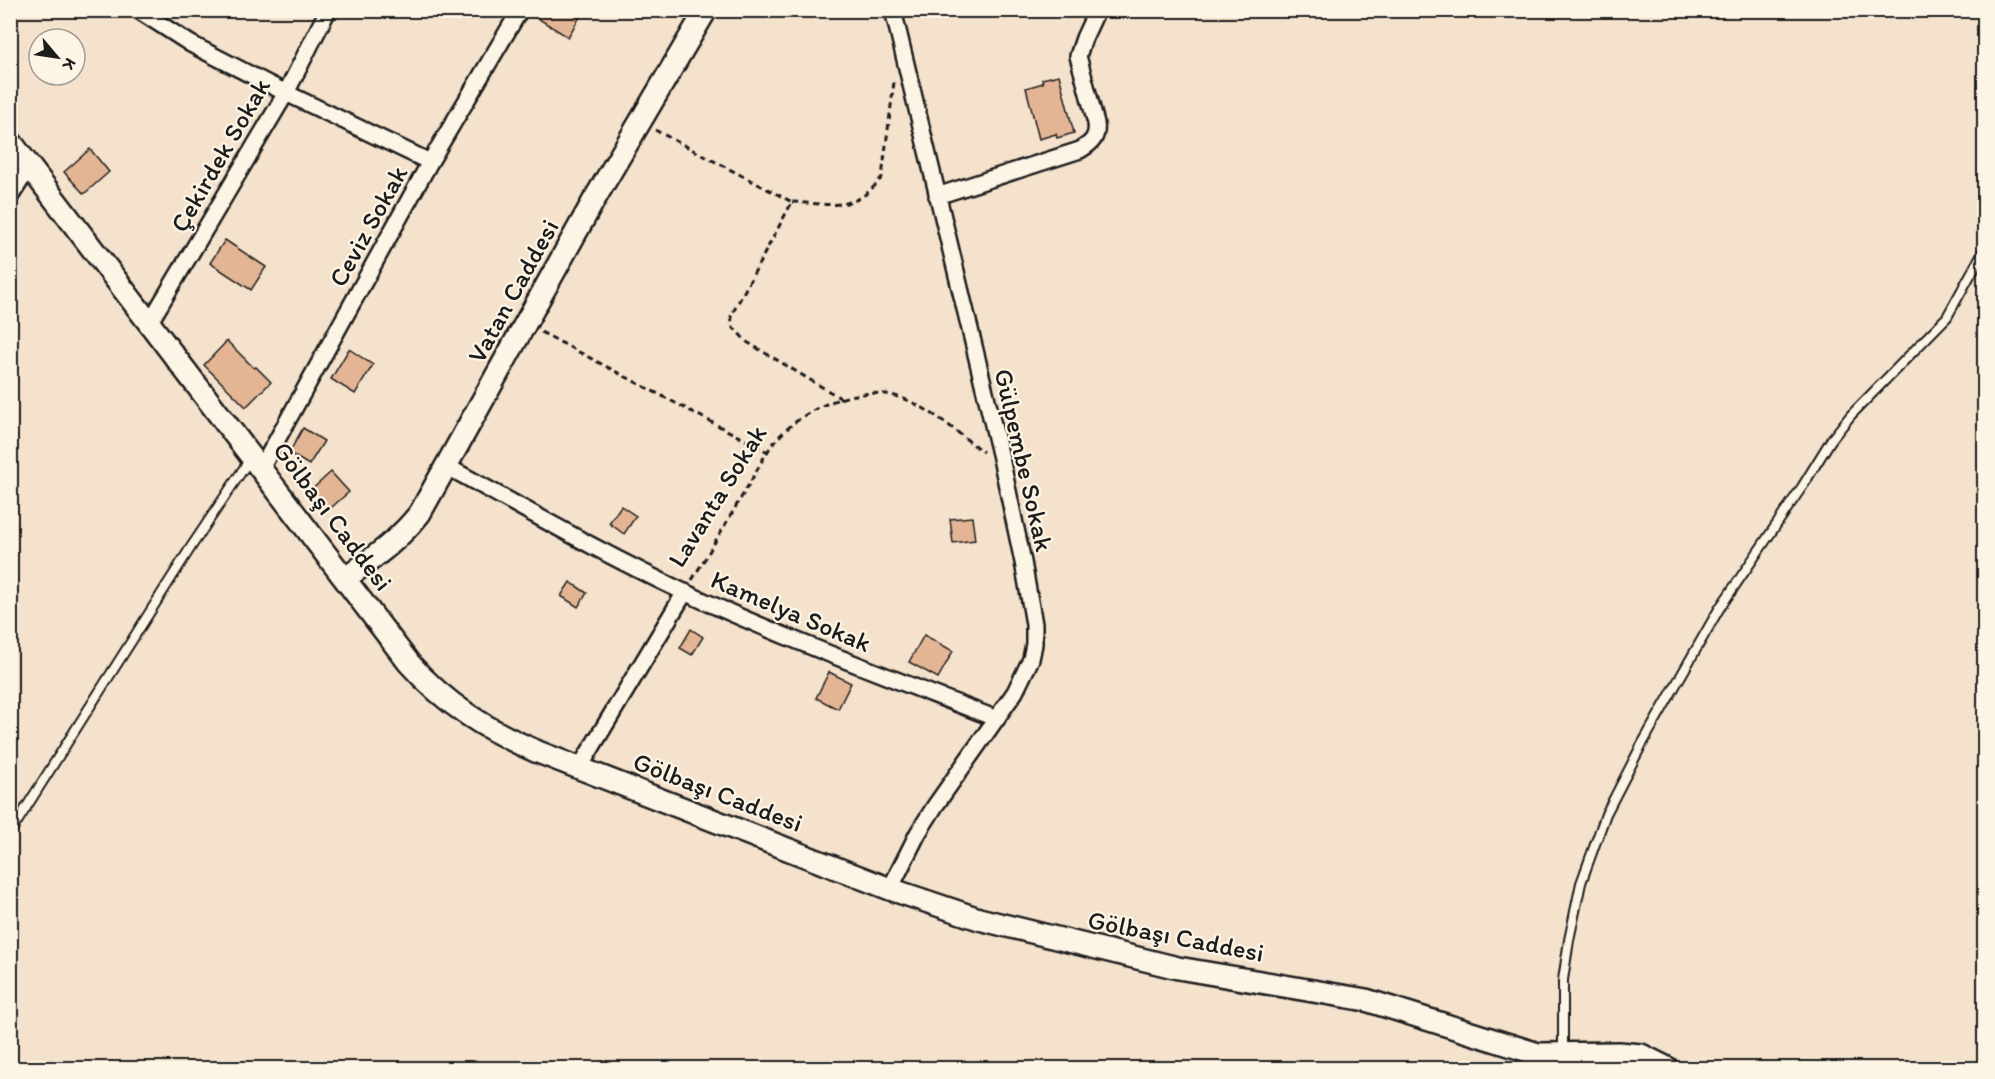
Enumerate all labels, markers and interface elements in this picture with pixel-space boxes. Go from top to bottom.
north arrow [27,27,87,87]
text: K [59,55,80,74]
street label: Çekirdek Sokak [163,72,277,238]
street label: Ceviz Sokak [322,159,415,292]
street label: Vatan Caddesi [460,214,566,368]
street label: Gülpembe Sokak [987,366,1061,555]
street label: Lavanta Sokak [661,419,773,573]
street label: Gölbaşı Caddesi [266,435,400,597]
street label: Kamelya Sokak [706,563,876,659]
street label: Gölbaşı Caddesi [629,745,807,839]
street label: Gölbaşı Caddesi [1085,903,1267,969]

